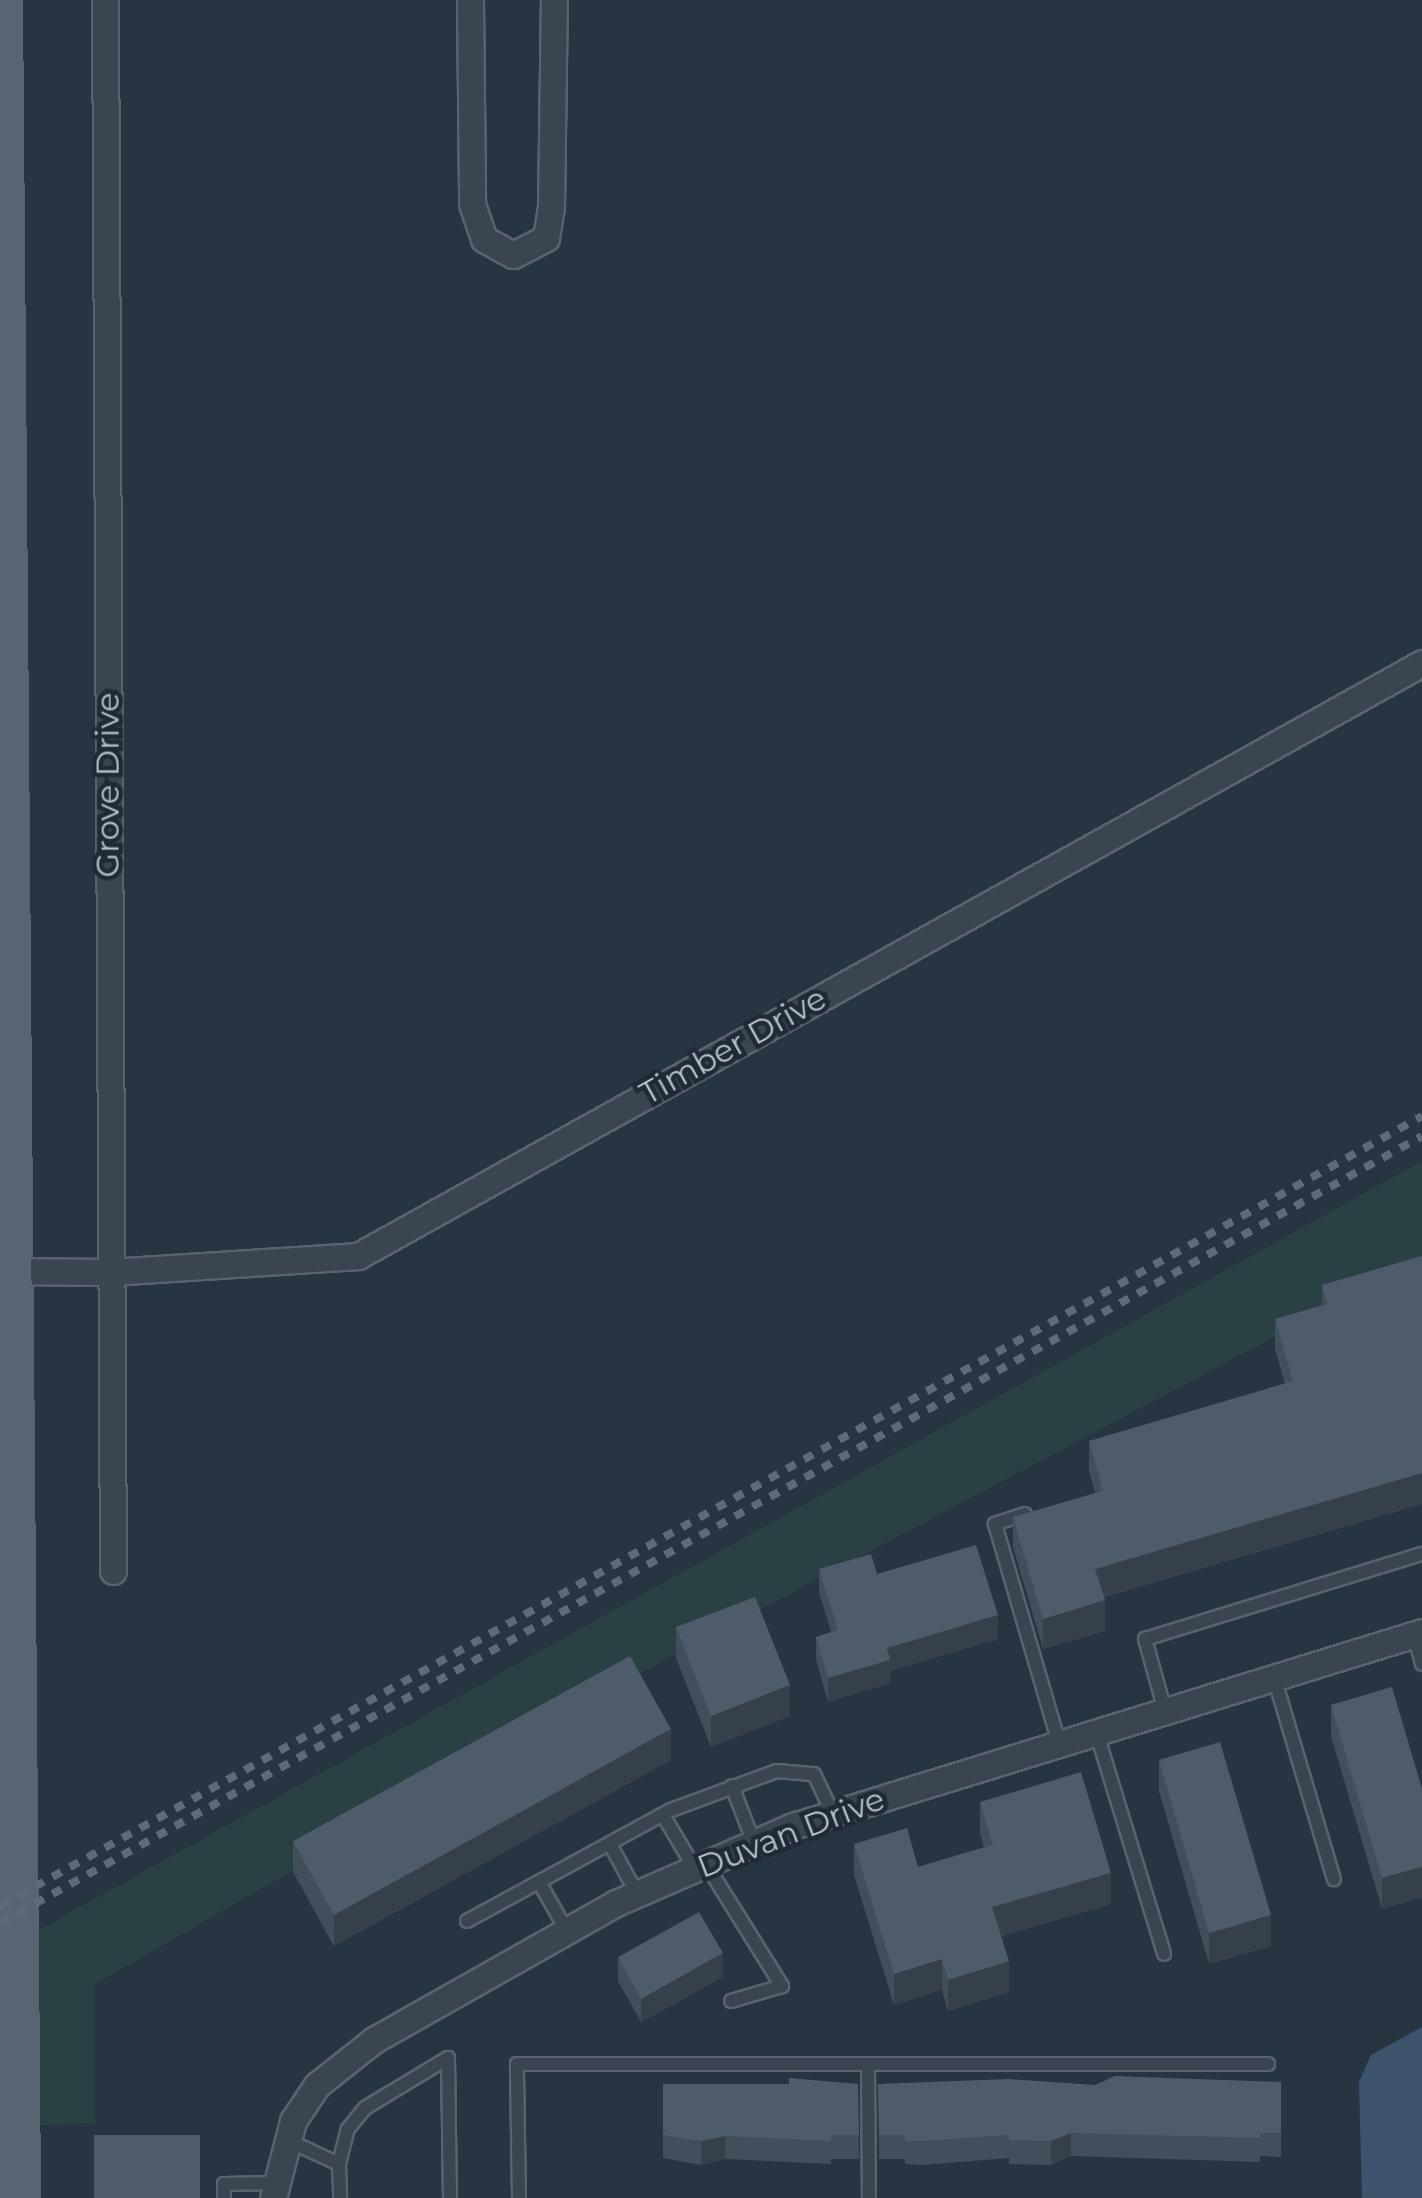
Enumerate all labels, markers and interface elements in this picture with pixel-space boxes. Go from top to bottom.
street label: Grove Drive [89,692,127,878]
street label: Timber Drive [633,979,833,1113]
street label: Duvan Drive [692,1780,890,1886]

